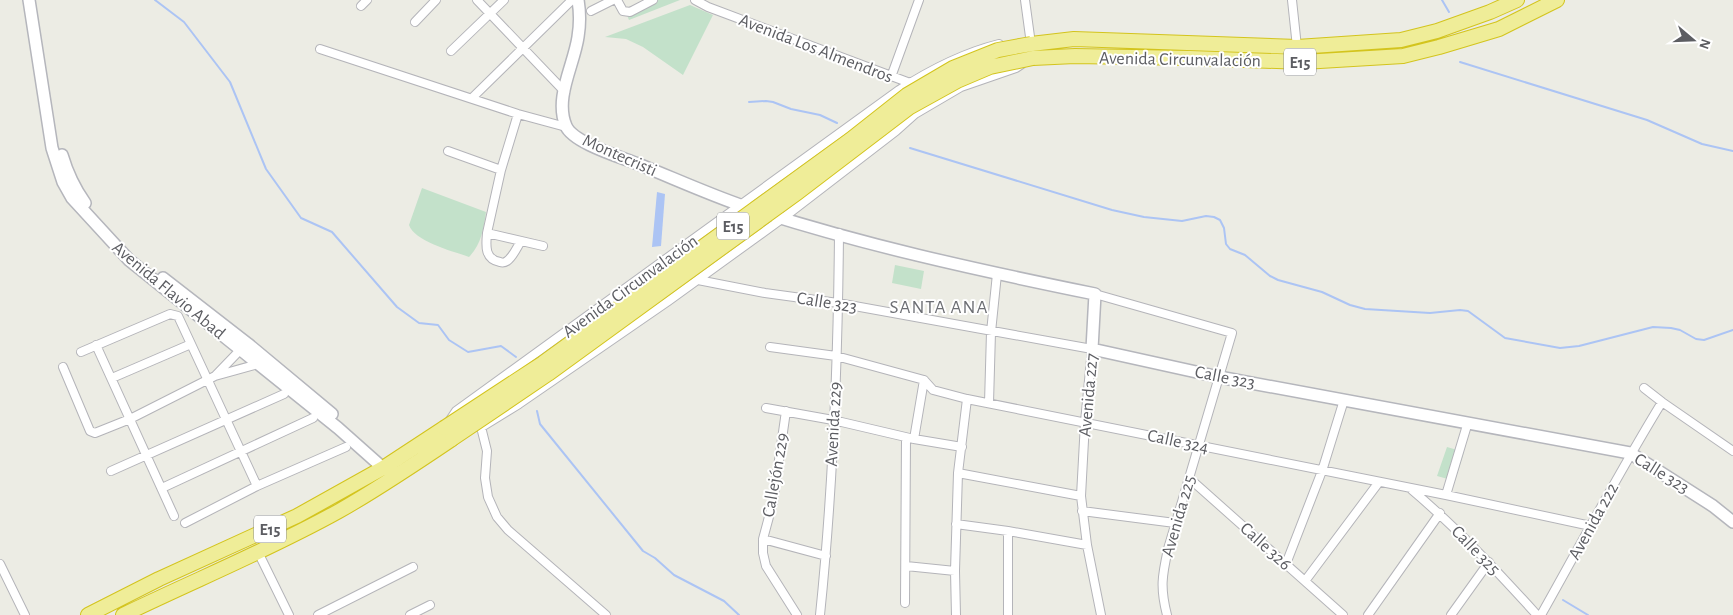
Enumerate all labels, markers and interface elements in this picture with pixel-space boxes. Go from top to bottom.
street label: Avenida Los Almendros [736,11,895,87]
north arrow [1668,15,1718,65]
text: N [1696,37,1713,51]
road number: E15 [1284,48,1316,76]
street label: Avenida Circunvalación [1099,50,1261,70]
street label: Montecristi [580,132,659,180]
road number: E15 [717,212,749,240]
street label: Avenida Circunvalación [560,232,701,342]
street label: Avenida Flavio Abad [108,238,228,343]
street label: Calle 323 [795,289,858,317]
district label: SANTA ANA [890,298,988,317]
street label: Avenida 227 [1076,353,1102,438]
street label: Calle 323 [1193,363,1256,393]
street label: Avenida 229 [823,381,845,467]
street label: Calle 324 [1146,427,1210,457]
street label: Callejón 229 [760,432,792,519]
street label: Calle 323 [1631,450,1692,498]
street label: Avenida 225 [1159,473,1199,559]
street label: Avenida 222 [1566,480,1622,563]
road number: E15 [254,516,286,542]
street label: Calle 326 [1236,519,1294,574]
street label: Calle 325 [1448,523,1503,579]

